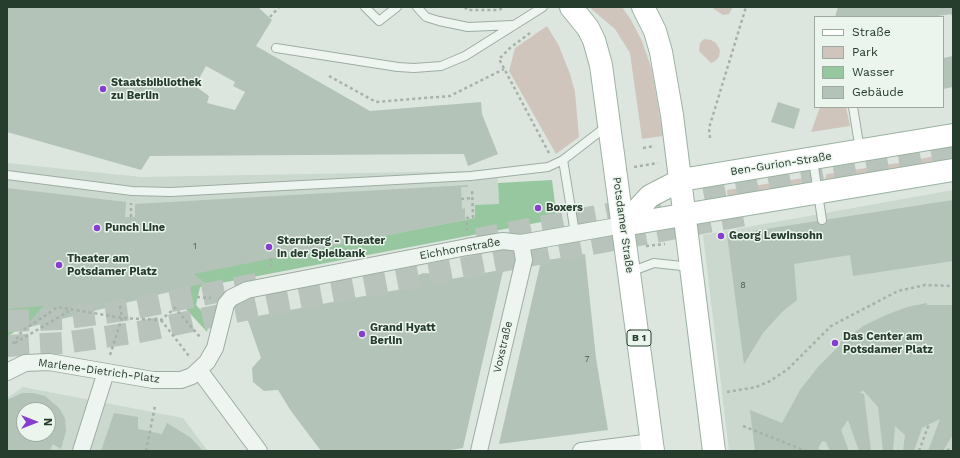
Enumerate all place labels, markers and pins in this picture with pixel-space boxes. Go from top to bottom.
place label: Staatsbibliothek zu Berlin [111,76,202,102]
marker: Staatsbibliothek zu Berlin [98,84,108,94]
place label: Boxers [546,201,583,215]
marker: Boxers [533,203,543,213]
place label: Punch Line [105,221,165,235]
marker: Punch Line [92,223,102,233]
place label: Georg Lewinsohn [729,229,823,243]
marker: Georg Lewinsohn [716,231,726,241]
place label: Sternberg - Theater in der Spielbank [277,234,385,260]
marker: Sternberg - Theater in der Spielbank [264,242,274,252]
place label: Theater am Potsdamer Platz [67,252,157,278]
marker: Theater am Potsdamer Platz [54,260,64,270]
place label: Grand Hyatt Berlin [370,321,435,347]
marker: Grand Hyatt Berlin [357,329,367,339]
place label: Das Center am Potsdamer Platz [843,330,933,356]
marker: Das Center am Potsdamer Platz [830,338,840,348]

